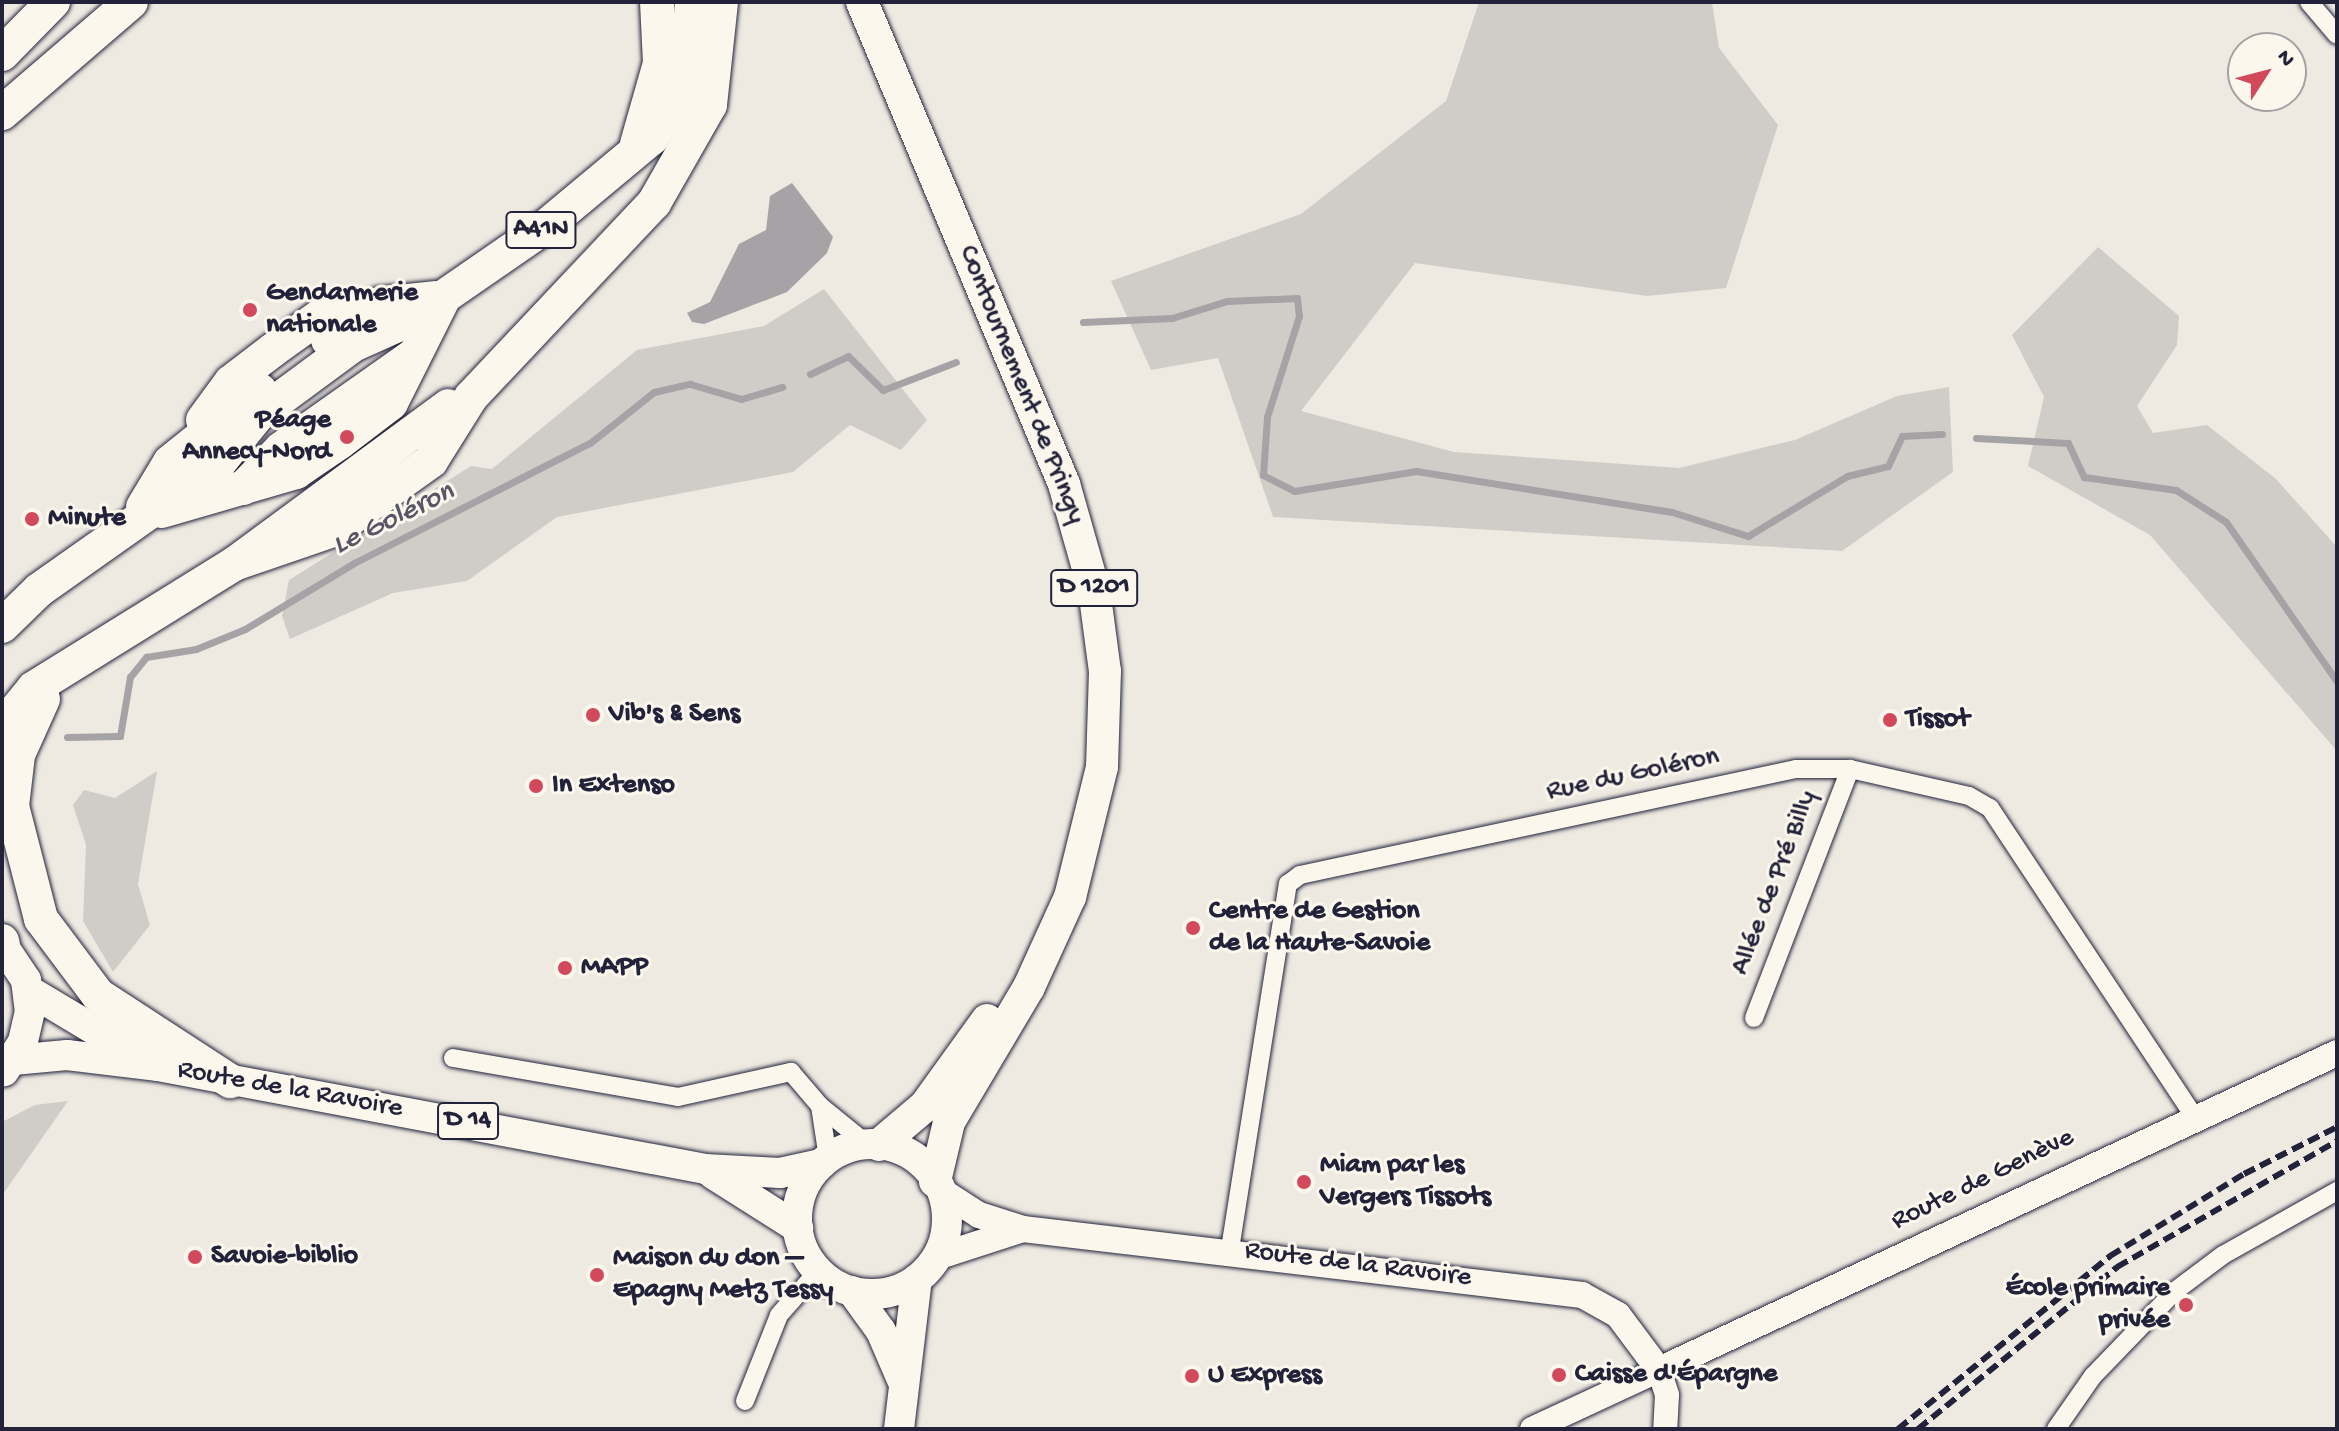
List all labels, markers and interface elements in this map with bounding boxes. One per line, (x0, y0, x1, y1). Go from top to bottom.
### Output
north arrow (2227, 32, 2307, 112)
text: N (2270, 46, 2300, 73)
road number: A41N (505, 208, 577, 252)
street label: Contournement de Pringy (950, 241, 1092, 529)
place label: Gendarmerie nationale (266, 277, 418, 343)
marker: Gendarmerie nationale (241, 301, 259, 319)
place label: Péage Annecy-Nord (182, 404, 331, 470)
marker: Péage Annecy-Nord (338, 428, 356, 446)
water label: Le Goléron (327, 475, 461, 565)
place label: Minute (48, 502, 126, 536)
marker: Minute (23, 510, 41, 528)
road number: D 1201 (1050, 566, 1138, 610)
place label: Vib's & Sens (609, 698, 740, 732)
place label: Tissot (1906, 703, 1969, 737)
marker: Vib's & Sens (584, 706, 602, 724)
marker: Tissot (1881, 711, 1899, 729)
street label: Rue du Goléron (1544, 740, 1722, 810)
place label: In Extenso (552, 769, 675, 803)
marker: In Extenso (527, 777, 545, 795)
street label: Allée de Pré Billy (1724, 786, 1826, 980)
place label: Centre de Gestion de la Haute-Savoie (1209, 895, 1430, 961)
marker: Centre de Gestion de la Haute-Savoie (1184, 919, 1202, 937)
place label: MAPP (581, 951, 648, 985)
marker: MAPP (556, 959, 574, 977)
street label: Route de la Ravoire (175, 1054, 405, 1126)
road number: D 14 (436, 1099, 500, 1143)
street label: Route de Genève (1886, 1121, 2080, 1239)
place label: Miam par les Vergers Tissots (1320, 1149, 1491, 1215)
marker: Miam par les Vergers Tissots (1295, 1173, 1313, 1191)
street label: Route de la Ravoire (1243, 1234, 1473, 1296)
place label: Savoie-biblio (211, 1240, 358, 1274)
place label: Maison du don – Epagny Metz Tessy (613, 1242, 833, 1308)
marker: Savoie-biblio (186, 1248, 204, 1266)
marker: Maison du don – Epagny Metz Tessy (588, 1266, 606, 1284)
place label: École primaire privée (2006, 1272, 2170, 1338)
marker: École primaire privée (2177, 1296, 2195, 1314)
place label: Caisse d'Épargne (1575, 1358, 1777, 1392)
place label: U Express (1208, 1359, 1322, 1393)
marker: Caisse d'Épargne (1550, 1366, 1568, 1384)
marker: U Express (1183, 1367, 1201, 1385)

